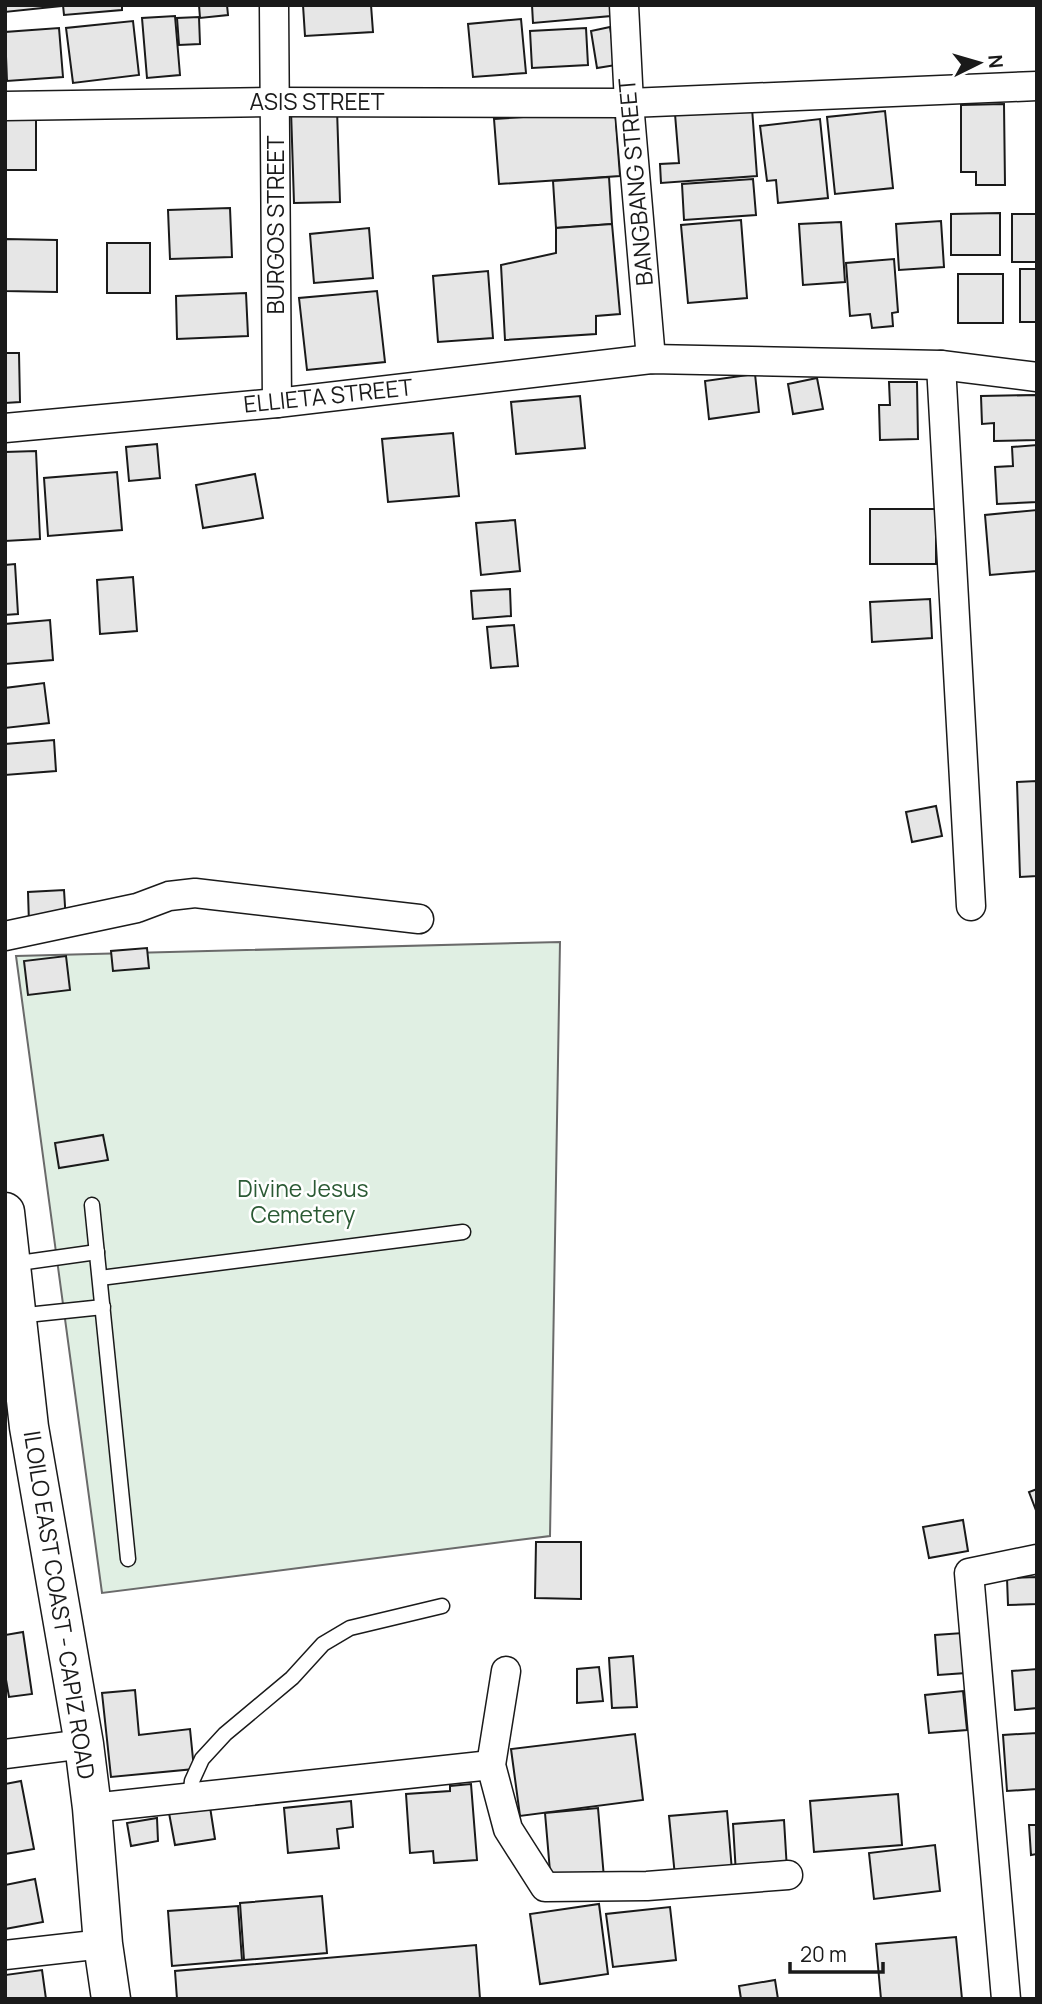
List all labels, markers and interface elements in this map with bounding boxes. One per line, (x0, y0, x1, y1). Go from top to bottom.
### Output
north arrow (944, 28, 1014, 98)
text: N (982, 54, 1009, 69)
street label: BANGBANG STREET (610, 77, 660, 287)
street label: ASIS STREET (250, 85, 385, 117)
street label: BURGOS STREET (259, 135, 291, 314)
street label: ELLIETA STREET (242, 370, 414, 420)
park label: Divine Jesus Cemetery (237, 1172, 369, 1230)
street label: ILOILO EAST COAST - CAPIZ ROAD (17, 1428, 103, 1781)
scale bar (790, 1930, 883, 1974)
text: 20 m (800, 1940, 847, 1968)

